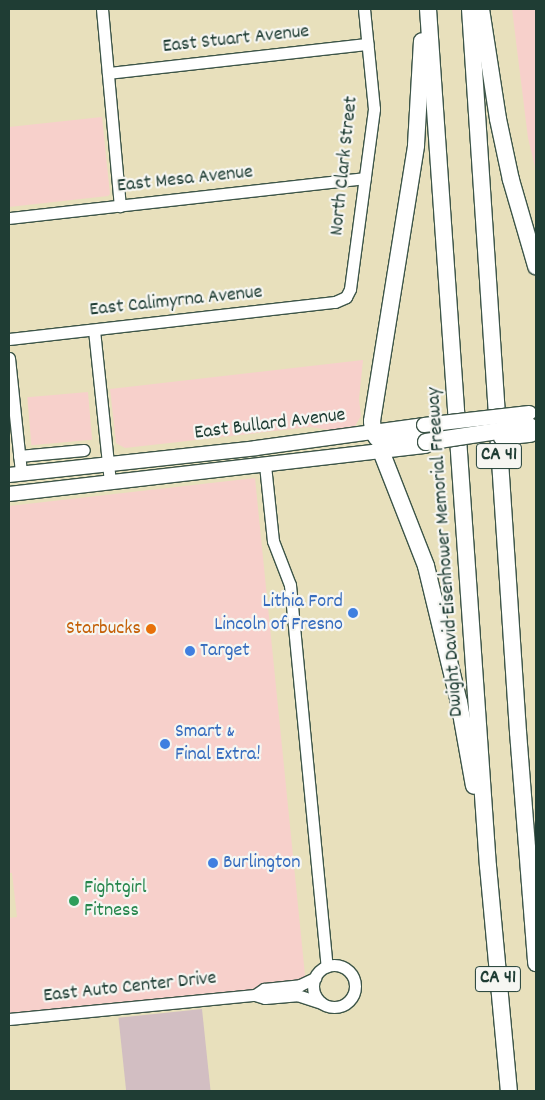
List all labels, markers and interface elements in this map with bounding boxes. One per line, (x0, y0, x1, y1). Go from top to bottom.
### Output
street label: East Stuart Avenue (162, 20, 310, 60)
street label: North Clark Street (326, 95, 364, 237)
street label: East Mesa Avenue (116, 161, 254, 199)
street label: East Calimyrna Avenue (88, 281, 264, 323)
street label: Dwight David Eisenhower Memorial Freeway (422, 386, 470, 718)
street label: East Bullard Avenue (193, 404, 347, 446)
road number: CA 41 (475, 440, 523, 472)
place label: Lithia Ford Lincoln of Fresno (214, 590, 343, 637)
marker: Lithia Ford Lincoln of Fresno (347, 607, 359, 619)
place label: Starbucks (66, 617, 141, 641)
marker: Starbucks (145, 623, 157, 635)
place label: Target (200, 639, 250, 663)
marker: Target (184, 645, 196, 657)
place label: Smart & Final Extra! (175, 720, 261, 767)
marker: Smart & Final Extra! (159, 738, 171, 750)
place label: Burlington (223, 851, 300, 875)
marker: Burlington (207, 857, 219, 869)
place label: Fightgirl Fitness (84, 877, 146, 924)
marker: Fightgirl Fitness (68, 895, 80, 907)
road number: CA 41 (474, 962, 522, 996)
street label: East Auto Center Drive (42, 967, 218, 1009)

